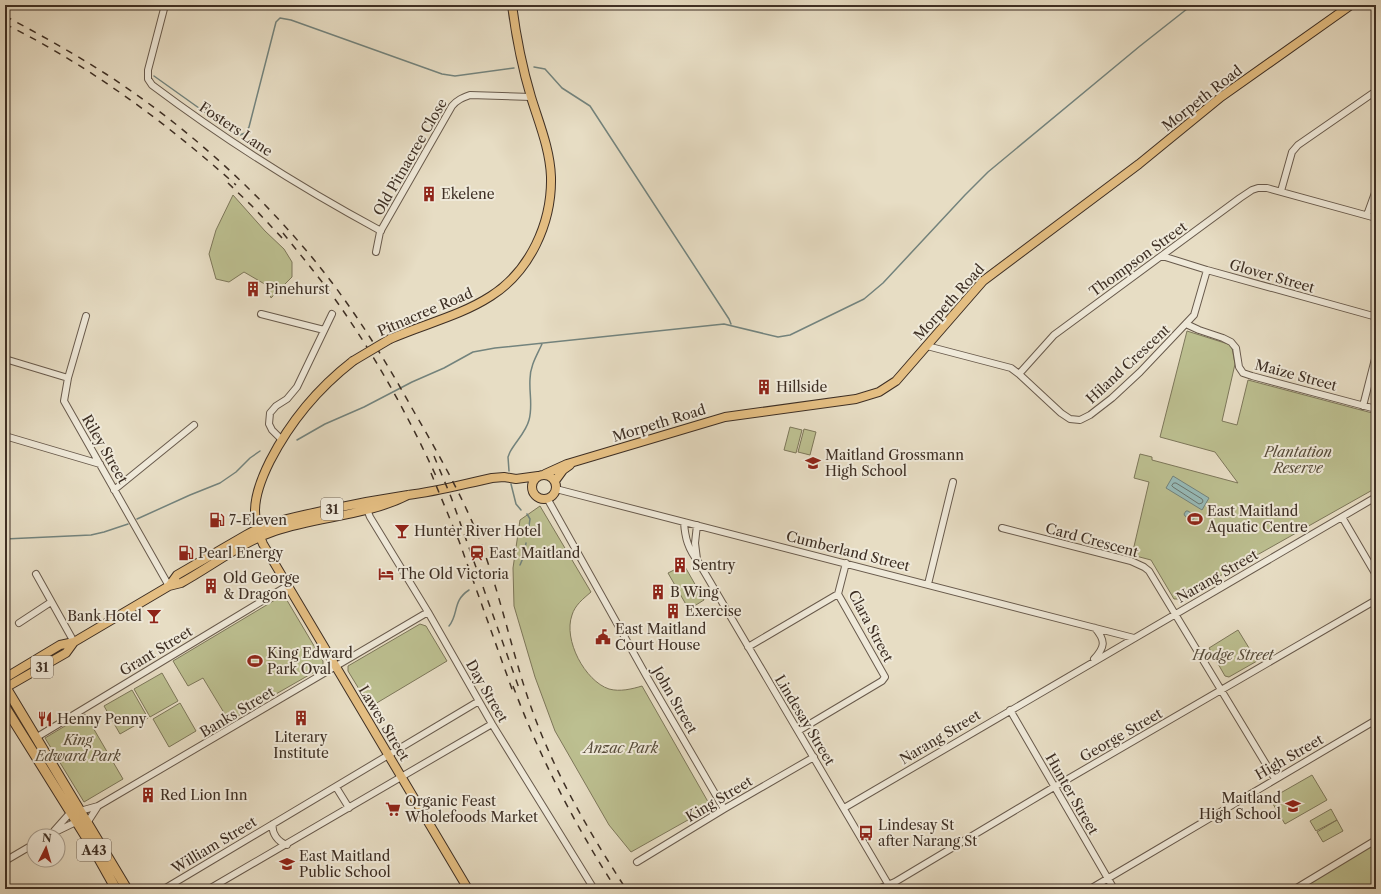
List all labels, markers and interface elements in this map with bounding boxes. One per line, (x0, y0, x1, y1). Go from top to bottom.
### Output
street label: Morpeth Road (1158, 61, 1246, 135)
street label: Old Pitnacree Close (369, 95, 451, 219)
street label: Fosters Lane (196, 98, 276, 160)
building icon: Ekelene (420, 185, 438, 203)
place label: Ekelene (441, 185, 495, 203)
street label: Thompson Street (1086, 217, 1190, 300)
street label: Glover Street (1227, 255, 1317, 297)
street label: Morpeth Road (910, 260, 988, 344)
building icon: Pinehurst (244, 280, 262, 298)
place label: Pinehurst (265, 280, 329, 298)
street label: Pitnacree Road (375, 284, 476, 340)
street label: Hiland Crescent (1082, 321, 1174, 407)
street label: Maize Street (1253, 355, 1339, 395)
building icon: Hillside (755, 378, 773, 396)
place label: Hillside (776, 378, 827, 396)
street label: Morpeth Road (610, 400, 708, 446)
street label: Riley Street (78, 411, 132, 487)
park label: Plantation Reserve (1263, 443, 1332, 477)
place label: Maitland Grossmann High School (825, 446, 964, 480)
school or university icon: Maitland Grossmann High School (804, 454, 822, 472)
road number: 31 (321, 498, 343, 520)
place label: East Maitland Aquatic Centre (1206, 502, 1308, 536)
sports icon: East Maitland Aquatic Centre (1186, 510, 1204, 528)
fuel station icon: 7-Eleven (208, 511, 226, 529)
place label: 7-Eleven (229, 511, 287, 529)
street label: Card Crescent (1044, 519, 1140, 561)
bar icon: Hunter River Hotel (393, 522, 411, 540)
place label: Hunter River Hotel (414, 522, 541, 540)
street label: Cumberland Street (784, 527, 912, 575)
fuel station icon: Pearl Energy (177, 544, 195, 562)
place label: Pearl Energy (198, 544, 283, 562)
station icon: East Maitland (468, 544, 486, 562)
place label: East Maitland (489, 544, 581, 562)
street label: Narang Street (1173, 545, 1261, 607)
building icon: Sentry (671, 556, 689, 574)
place label: Sentry (692, 556, 736, 574)
hotel icon: The Old Victoria (377, 565, 395, 583)
place label: The Old Victoria (398, 565, 510, 583)
place label: Old George & Dragon (223, 569, 300, 603)
building icon: Old George & Dragon (202, 577, 220, 595)
building icon: B Wing (649, 583, 667, 601)
place label: B Wing (670, 583, 719, 601)
street label: Clara Street (845, 587, 897, 665)
building icon: Exercise (664, 602, 682, 620)
place label: Exercise (685, 602, 742, 620)
place label: Bank Hotel (67, 607, 142, 625)
bar icon: Bank Hotel (145, 607, 163, 625)
place label: East Maitland Court House (615, 620, 707, 654)
street label: Grant Street (116, 622, 196, 680)
public building icon: East Maitland Court House (594, 628, 612, 646)
place label: King Edward Park Oval (267, 644, 353, 678)
park label: Hodge Street (1192, 646, 1274, 664)
sports icon: King Edward Park Oval (246, 652, 264, 670)
road number: 31 (31, 656, 53, 678)
street label: Day Street (462, 657, 512, 725)
street label: John Street (648, 662, 701, 737)
street label: Lindesay Street (771, 671, 839, 769)
street label: Lawes Street (354, 682, 414, 764)
street label: Banks Street (197, 683, 277, 741)
street label: George Street (1077, 704, 1165, 766)
street label: Narang Street (896, 706, 984, 768)
building icon: Literary Institute (292, 709, 310, 727)
restaurant icon: Henny Penny (36, 710, 54, 728)
place label: Henny Penny (57, 710, 147, 728)
place label: Literary Institute (273, 728, 329, 762)
street label: High Street (1252, 730, 1326, 784)
park label: King Edward Park (34, 731, 122, 765)
park label: Anzac Park (582, 739, 659, 757)
street label: Hunter Street (1041, 750, 1103, 838)
street label: King Street (682, 772, 756, 826)
building icon: Red Lion Inn (139, 786, 157, 804)
place label: Red Lion Inn (160, 786, 248, 804)
place label: Maitland High School (1199, 789, 1281, 823)
place label: Organic Feast Wholefoods Market (404, 792, 538, 826)
school or university icon: Maitland High School (1284, 797, 1302, 815)
supermarket icon: Organic Feast Wholefoods Market (384, 800, 402, 818)
street label: William Street (167, 813, 260, 878)
place label: Lindesay St after Narang St (878, 816, 977, 850)
bus stop icon: Lindesay St after Narang St (857, 824, 875, 842)
north arrow (26, 828, 66, 868)
text: N (41, 831, 53, 845)
road number: A43 (77, 839, 111, 861)
place label: East Maitland Public School (299, 847, 391, 881)
school or university icon: East Maitland Public School (278, 855, 296, 873)

